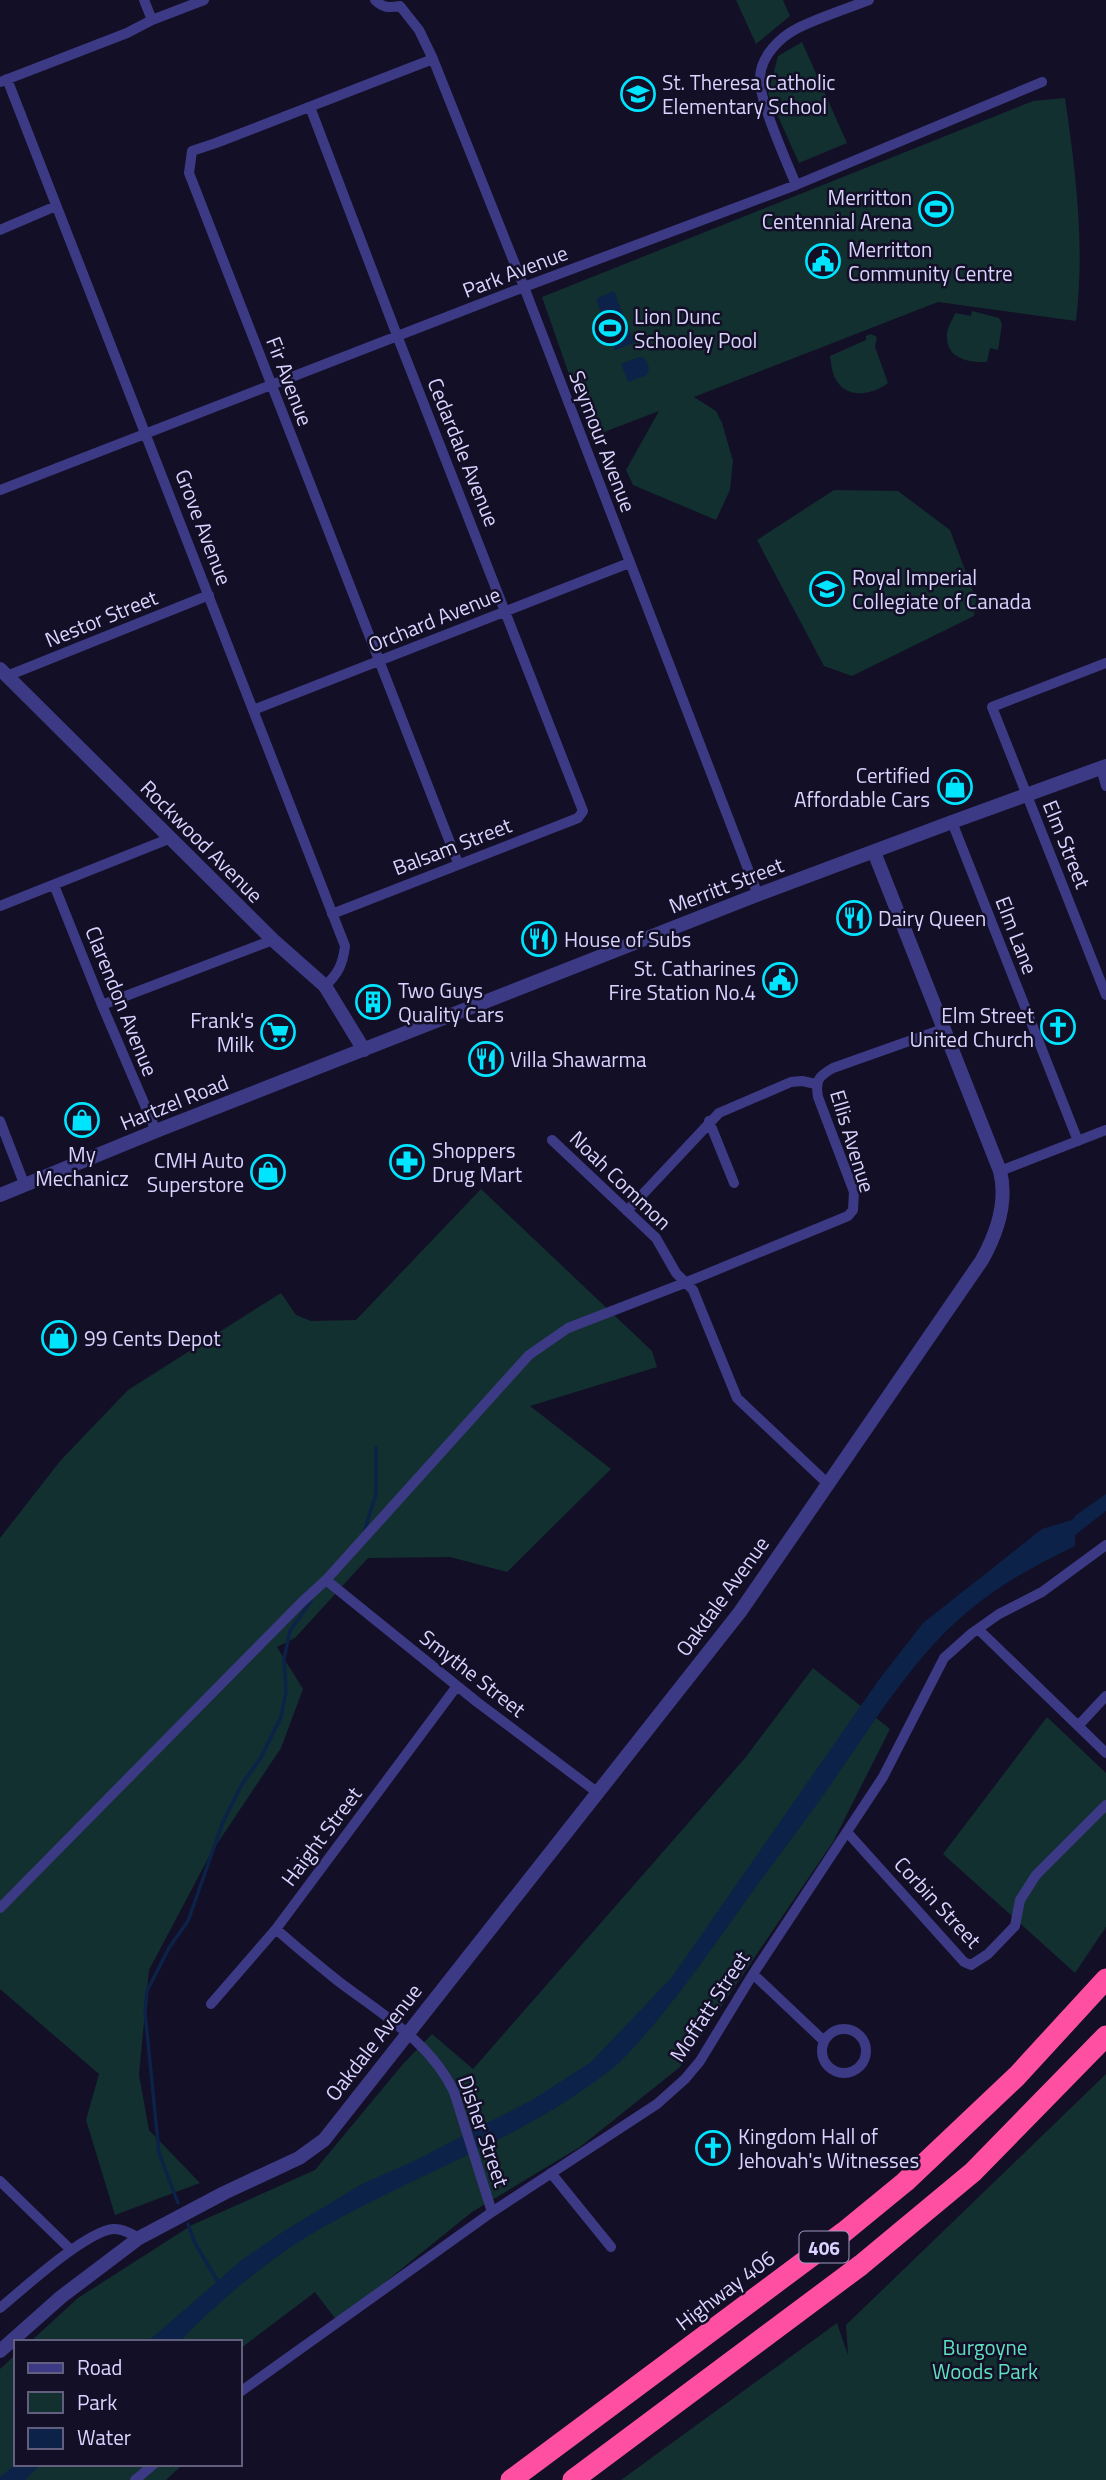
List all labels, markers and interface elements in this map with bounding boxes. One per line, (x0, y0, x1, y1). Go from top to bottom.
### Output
place label: St. Theresa Catholic Elementary School (662, 66, 836, 122)
school or university icon: St. Theresa Catholic Elementary School (619, 75, 657, 113)
place label: Merritton Centennial Arena (762, 181, 912, 237)
sports icon: Merritton Centennial Arena (917, 190, 955, 228)
place label: Merritton Community Centre (848, 233, 1013, 289)
street label: Park Avenue (458, 236, 572, 306)
public building icon: Merritton Community Centre (804, 242, 842, 280)
place label: Lion Dunc Schooley Pool (634, 300, 757, 356)
sports icon: Lion Dunc Schooley Pool (591, 309, 629, 347)
street label: Fir Avenue (258, 332, 322, 430)
street label: Seymour Avenue (561, 366, 645, 516)
street label: Cedardale Avenue (420, 373, 508, 531)
street label: Grove Avenue (167, 464, 241, 590)
place label: Royal Imperial Collegiate of Canada (852, 561, 1032, 617)
school or university icon: Royal Imperial Collegiate of Canada (808, 570, 846, 608)
street label: Orchard Avenue (363, 578, 505, 660)
street label: Nestor Street (40, 581, 163, 655)
place label: Certified Affordable Cars (794, 759, 930, 815)
shop icon: Certified Affordable Cars (936, 768, 974, 806)
street label: Rockwood Avenue (133, 772, 271, 910)
street label: Elm Street (1035, 795, 1099, 894)
street label: Balsam Street (388, 808, 517, 883)
street label: Merritt Street (664, 848, 789, 922)
street label: Elm Lane (988, 891, 1046, 979)
restaurant icon: Dairy Queen (835, 899, 873, 937)
place label: Dairy Queen (878, 902, 986, 934)
restaurant icon: House of Subs (520, 920, 558, 958)
street label: Clarendon Avenue (77, 921, 167, 1081)
place label: House of Subs (564, 923, 691, 955)
place label: St. Catharines Fire Station No.4 (609, 952, 756, 1008)
public building icon: St. Catharines Fire Station No.4 (761, 961, 799, 999)
place label: Two Guys Quality Cars (398, 974, 504, 1030)
building icon: Two Guys Quality Cars (354, 983, 392, 1021)
place label: Elm Street United Church (910, 999, 1035, 1055)
place label: Frank's Milk (190, 1004, 254, 1060)
church icon: Elm Street United Church (1039, 1008, 1077, 1046)
supermarket icon: Frank's Milk (259, 1013, 297, 1051)
restaurant icon: Villa Shawarma (467, 1040, 505, 1078)
place label: Villa Shawarma (510, 1043, 647, 1075)
street label: Hartzel Road (115, 1066, 233, 1138)
street label: Ellis Avenue (822, 1086, 884, 1196)
shop icon: My Mechanicz (63, 1101, 101, 1139)
street label: Noah Common (563, 1123, 679, 1237)
place label: Shoppers Drug Mart (432, 1134, 523, 1190)
place label: My Mechanicz (35, 1138, 129, 1194)
pharmacy icon: Shoppers Drug Mart (388, 1143, 426, 1181)
place label: CMH Auto Superstore (147, 1144, 244, 1200)
shop icon: CMH Auto Superstore (249, 1153, 287, 1191)
shop icon: 99 Cents Depot (40, 1319, 78, 1357)
place label: 99 Cents Depot (84, 1322, 221, 1354)
street label: Oakdale Avenue (667, 1529, 777, 1663)
street label: Smythe Street (413, 1621, 533, 1725)
street label: Haight Street (273, 1779, 369, 1893)
street label: Corbin Street (887, 1849, 989, 1956)
street label: Moffatt Street (661, 1944, 757, 2068)
street label: Oakdale Avenue (317, 1976, 429, 2108)
street label: Disher Street (450, 2071, 518, 2192)
place label: Kingdom Hall of Jehovah's Witnesses (738, 2120, 919, 2176)
church icon: Kingdom Hall of Jehovah's Witnesses (694, 2129, 732, 2167)
road number: 406 (800, 2232, 848, 2262)
street label: Highway 406 (669, 2242, 781, 2338)
park label: Burgoyne Woods Park (932, 2331, 1038, 2387)
legend (14, 2340, 242, 2466)
text: Road (77, 2351, 122, 2383)
text: Park (77, 2386, 117, 2418)
text: Water (77, 2421, 131, 2453)

